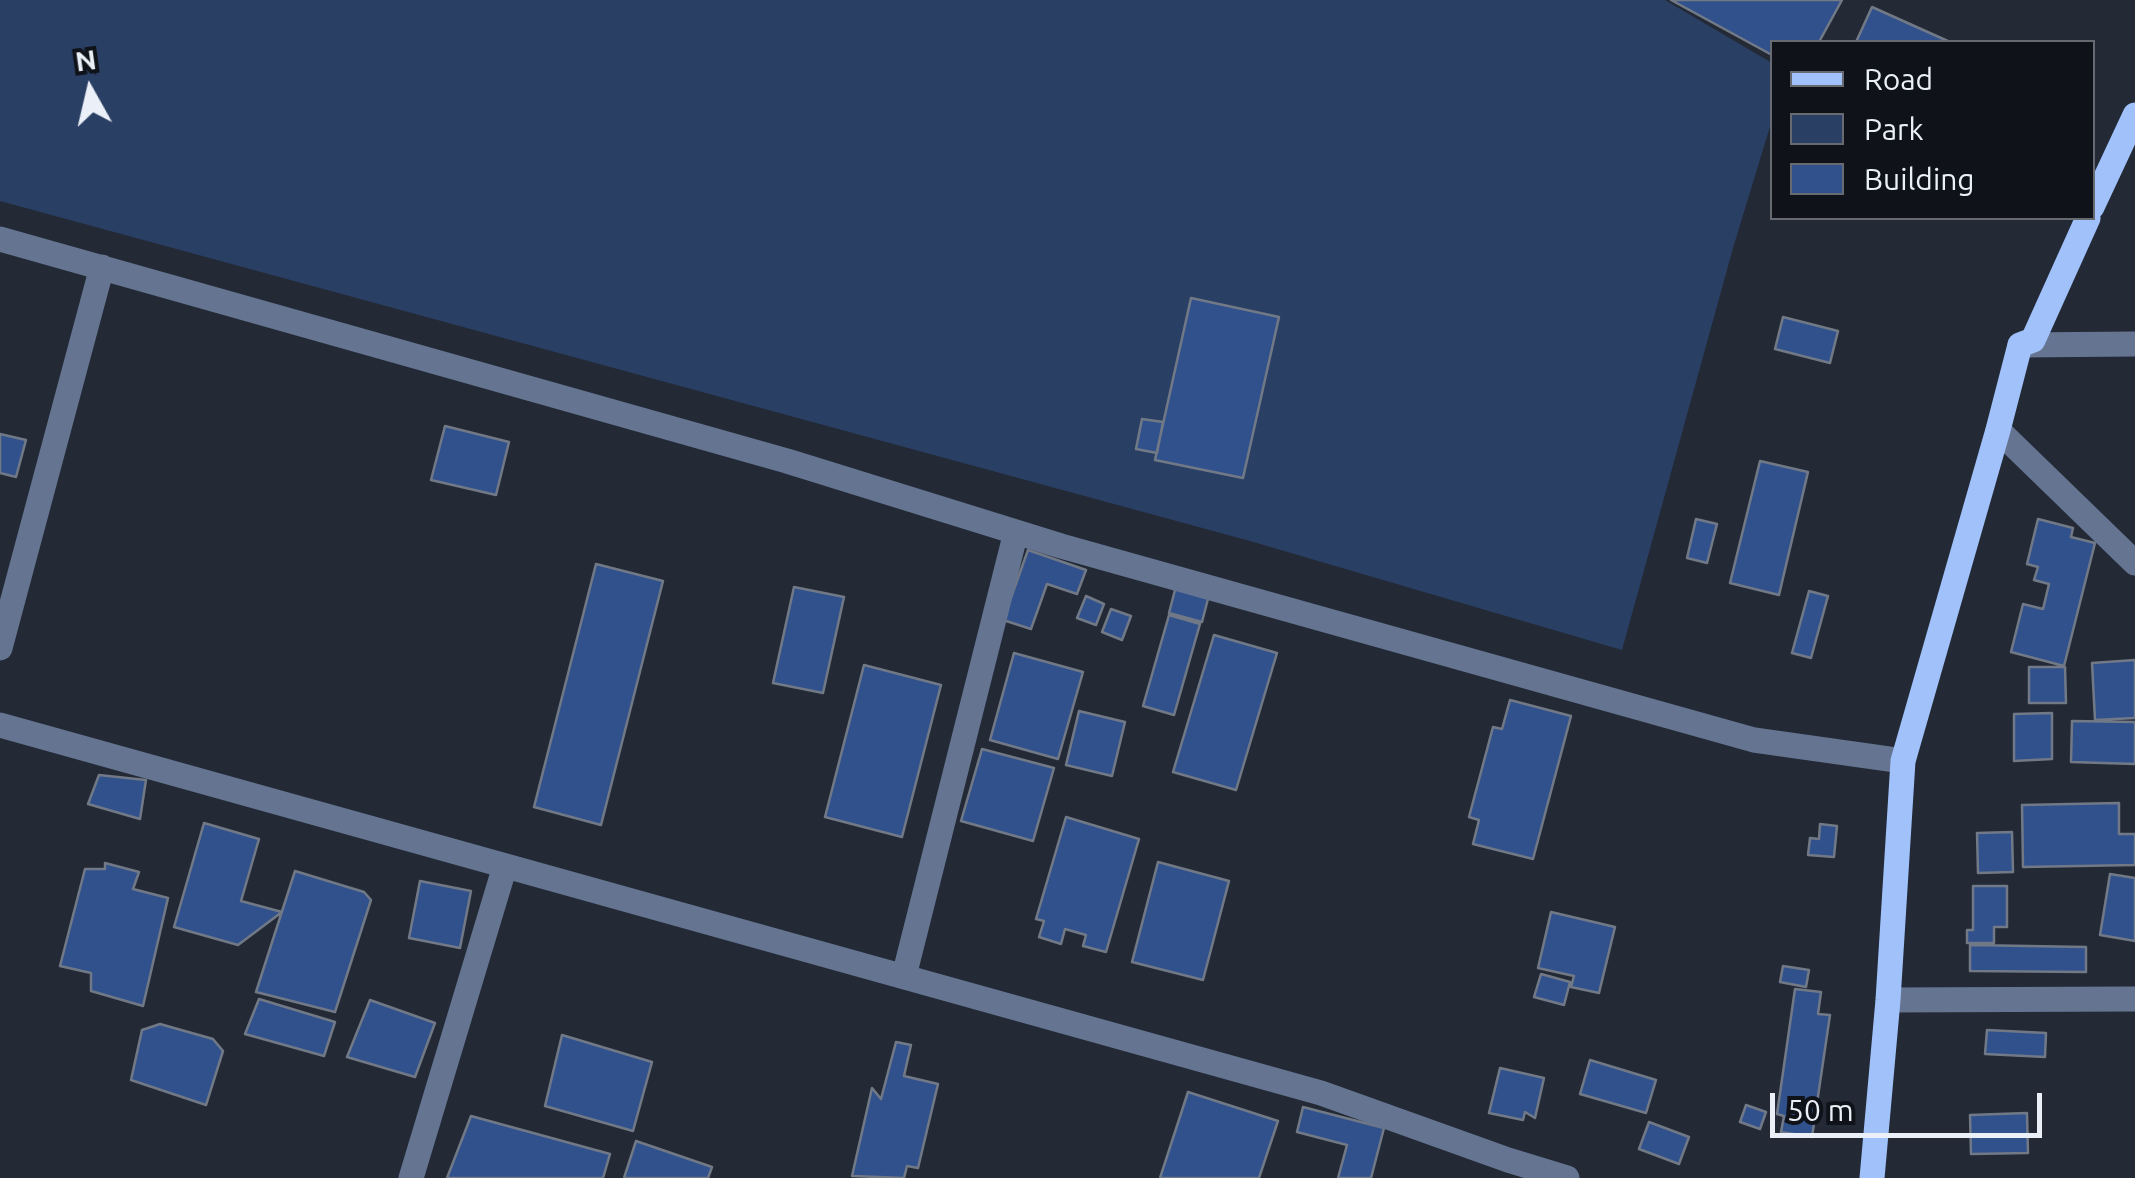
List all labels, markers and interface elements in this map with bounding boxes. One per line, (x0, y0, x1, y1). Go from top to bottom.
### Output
north arrow (40, 40, 140, 140)
legend (1770, 40, 2095, 220)
text: N (73, 43, 98, 77)
text: Road (1864, 62, 1933, 96)
text: Park (1864, 112, 1924, 146)
text: Building (1864, 162, 1975, 196)
scale bar (1775, 1073, 2048, 1135)
text: 50 m (1787, 1093, 1854, 1127)

